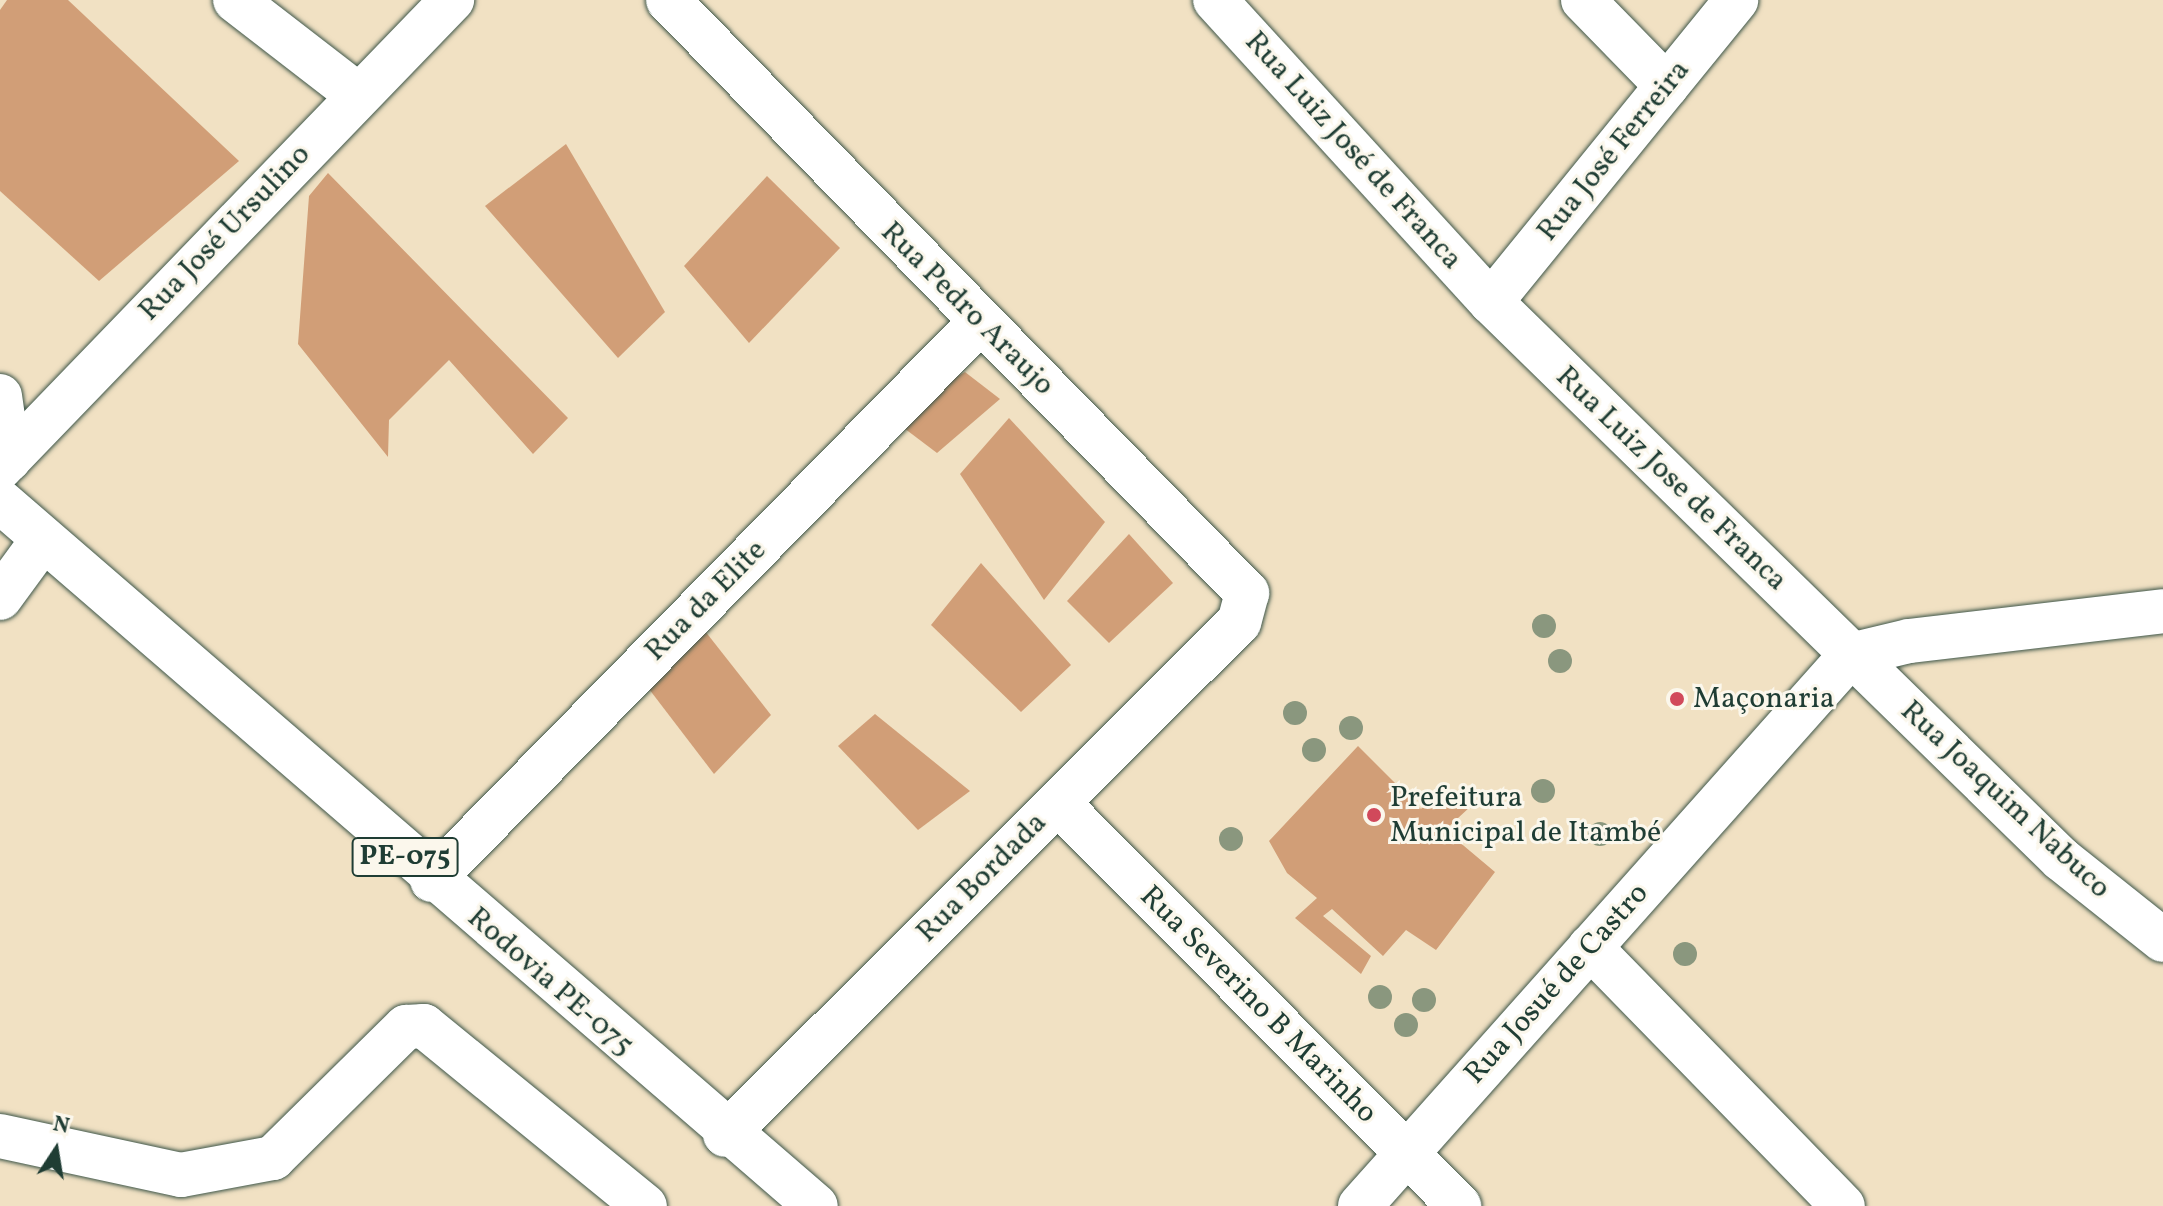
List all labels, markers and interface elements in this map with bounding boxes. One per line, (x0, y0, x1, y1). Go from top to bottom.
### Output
street label: Rua Luiz José de Franca (1237, 25, 1469, 277)
street label: Rua José Ferreira (1530, 53, 1698, 249)
street label: Rua José Ursulino (132, 137, 318, 329)
street label: Rua Pedro Araujo (873, 215, 1061, 403)
street label: Rua Luiz Jose de Franca (1548, 359, 1794, 599)
street label: Rua da Elite (638, 533, 774, 669)
place label: Maçonaria (1693, 681, 1835, 717)
marker: Maçonaria (1668, 690, 1686, 708)
street label: Rua Joaquim Nabuco (1893, 693, 2117, 907)
place label: Prefeitura Municipal de Itambé (1390, 780, 1661, 850)
street label: Rua Bordada (909, 805, 1055, 951)
marker: Prefeitura Municipal de Itambé (1365, 806, 1383, 824)
road number: PE-075 (351, 833, 459, 881)
street label: Rua Josué de Castro (1457, 876, 1657, 1092)
street label: Rua Severino B Marinho (1132, 879, 1384, 1131)
street label: Rodovia PE-075 (460, 900, 640, 1064)
text: N (50, 1109, 72, 1143)
north arrow (16, 1110, 96, 1190)

